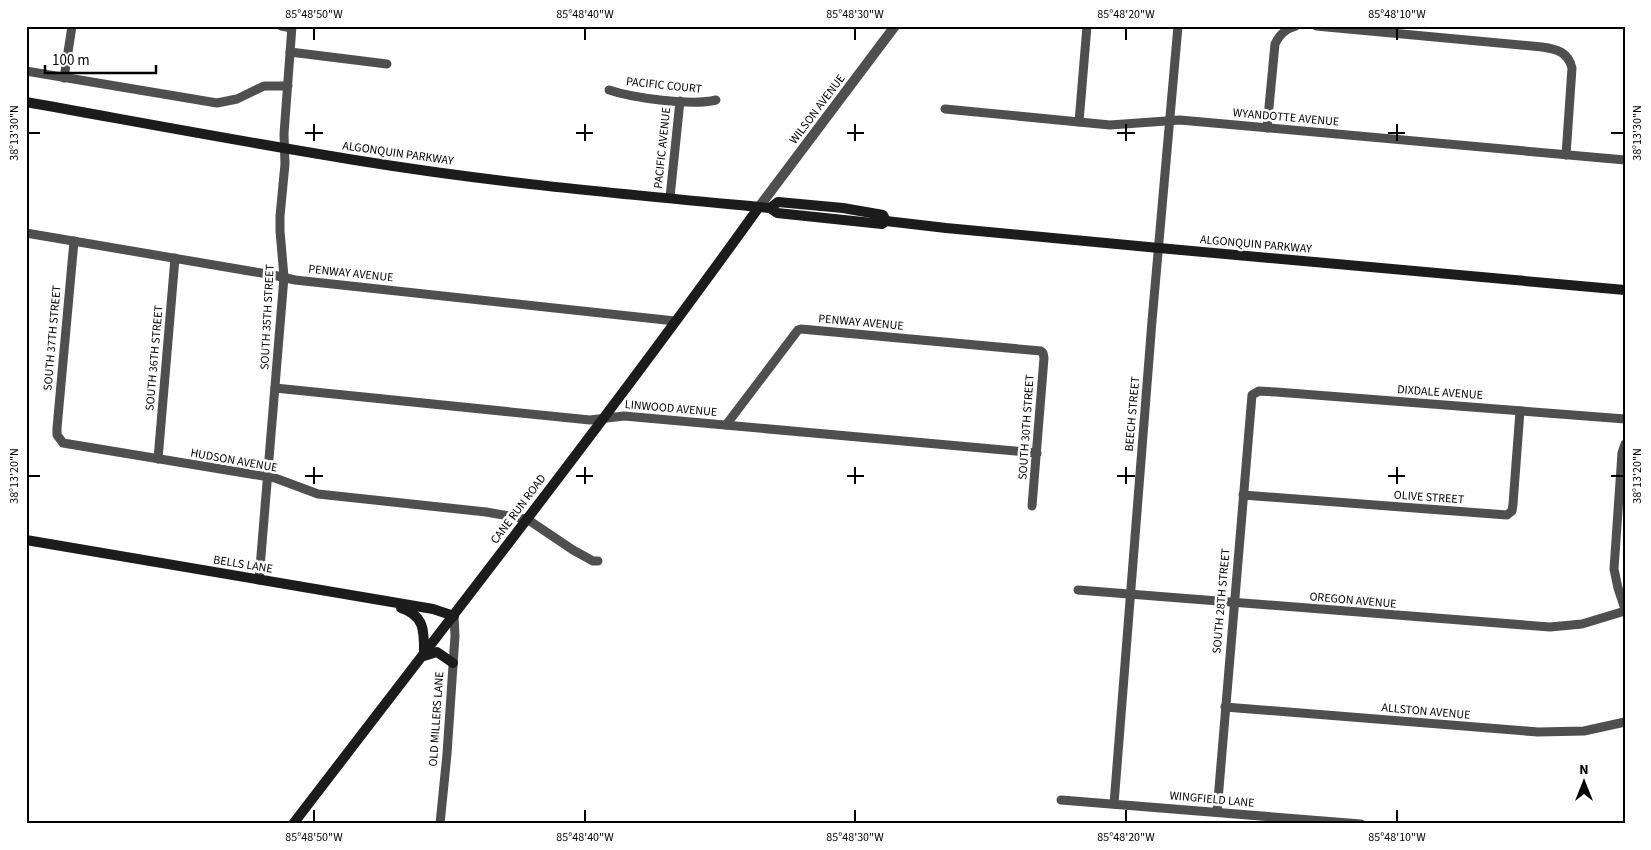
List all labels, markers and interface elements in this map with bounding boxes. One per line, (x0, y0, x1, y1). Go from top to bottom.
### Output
text: 85°48'50"W (285, 6, 343, 23)
text: 85°48'40"W (556, 6, 614, 23)
text: 85°48'30"W (826, 6, 884, 23)
text: 85°48'20"W (1097, 6, 1155, 23)
text: 85°48'10"W (1368, 6, 1426, 23)
scale bar (45, 42, 156, 74)
text: 100 m (52, 50, 90, 71)
street label: WILSON AVENUE (786, 71, 849, 148)
street label: PACIFIC COURT (625, 73, 703, 98)
street label: WYANDOTTE AVENUE (1232, 104, 1340, 131)
text: 38°13'30"N (6, 105, 23, 161)
text: 38°13'30"N (1629, 105, 1646, 161)
street label: PACIFIC AVENUE (650, 107, 675, 190)
street label: ALGONQUIN PARKWAY (341, 137, 455, 170)
street label: ALGONQUIN PARKWAY (1199, 231, 1313, 258)
street label: PENWAY AVENUE (308, 261, 394, 286)
street label: SOUTH 35TH STREET (256, 263, 279, 370)
street label: SOUTH 37TH STREET (39, 284, 66, 392)
street label: SOUTH 36TH STREET (141, 304, 168, 412)
street label: PENWAY AVENUE (818, 310, 904, 335)
street label: SOUTH 30TH STREET (1014, 373, 1039, 480)
street label: BEECH STREET (1121, 375, 1144, 452)
street label: DIXDALE AVENUE (1397, 381, 1483, 404)
street label: LINWOOD AVENUE (624, 396, 718, 421)
street label: HUDSON AVENUE (189, 444, 279, 477)
text: 38°13'20"N (6, 448, 23, 504)
text: 38°13'20"N (1629, 448, 1646, 504)
street label: CANE RUN ROAD (487, 471, 550, 548)
street label: OLIVE STREET (1393, 487, 1465, 508)
street label: SOUTH 28TH STREET (1208, 547, 1235, 655)
street label: BELLS LANE (212, 551, 274, 578)
street label: OREGON AVENUE (1309, 588, 1397, 613)
street label: OLD MILLERS LANE (425, 671, 448, 767)
street label: ALLSTON AVENUE (1381, 699, 1471, 724)
north arrow (1558, 758, 1608, 808)
text: N (1579, 760, 1589, 780)
street label: WINGFIELD LANE (1169, 787, 1255, 812)
text: 85°48'50"W (285, 829, 343, 846)
text: 85°48'40"W (556, 829, 614, 846)
text: 85°48'30"W (826, 829, 884, 846)
text: 85°48'20"W (1097, 829, 1155, 846)
text: 85°48'10"W (1368, 829, 1426, 846)

